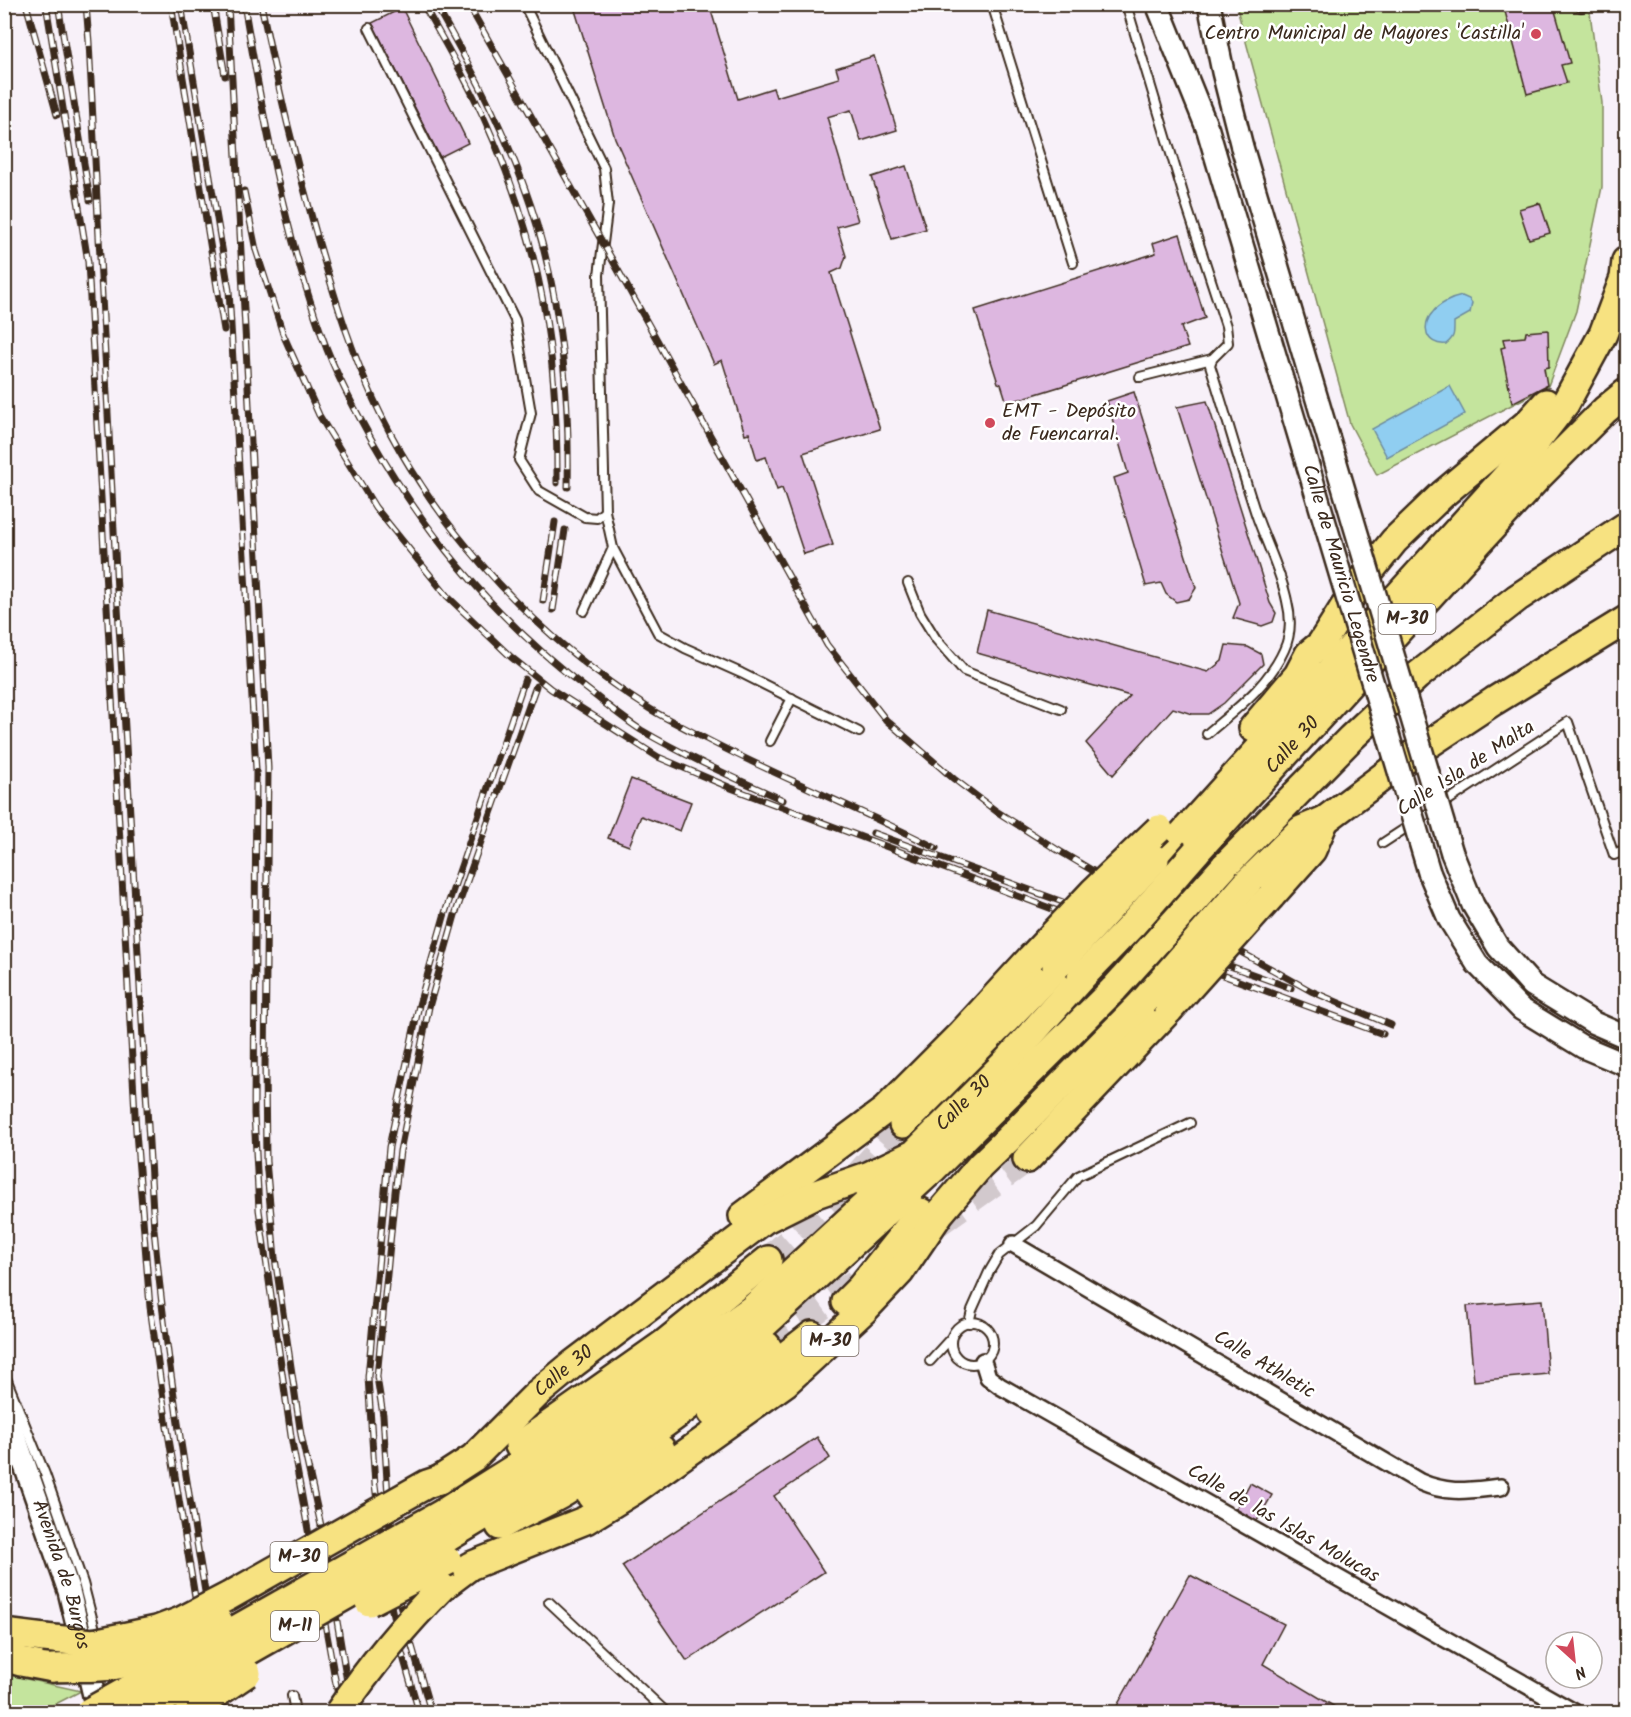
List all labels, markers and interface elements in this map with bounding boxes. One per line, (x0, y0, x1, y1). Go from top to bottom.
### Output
place label: Centro Municipal de Mayores 'Castilla' (1204, 18, 1525, 50)
marker: Centro Municipal de Mayores 'Castilla' (1529, 27, 1543, 41)
place label: EMT - Depósito de Fuencarral. (1002, 396, 1136, 451)
marker: EMT - Depósito de Fuencarral. (983, 416, 997, 430)
street label: Calle de Mauricio Legendre (1292, 460, 1388, 687)
road number: M-30 (1378, 604, 1436, 634)
street label: Calle 30 (1258, 709, 1328, 782)
street label: Calle Isla de Malta (1390, 712, 1542, 826)
street label: Calle 30 (928, 1068, 1000, 1140)
street label: Calle Athletic (1207, 1322, 1321, 1408)
road number: M-30 (802, 1326, 858, 1356)
street label: Calle 30 (527, 1337, 601, 1406)
street label: Calle de las Islas Molucas (1181, 1456, 1386, 1593)
street label: Avenida de Burgos (22, 1495, 99, 1653)
road number: M-30 (270, 1542, 328, 1572)
road number: M-11 (271, 1611, 319, 1641)
north arrow (1544, 1630, 1604, 1690)
text: N (1570, 1659, 1590, 1685)

